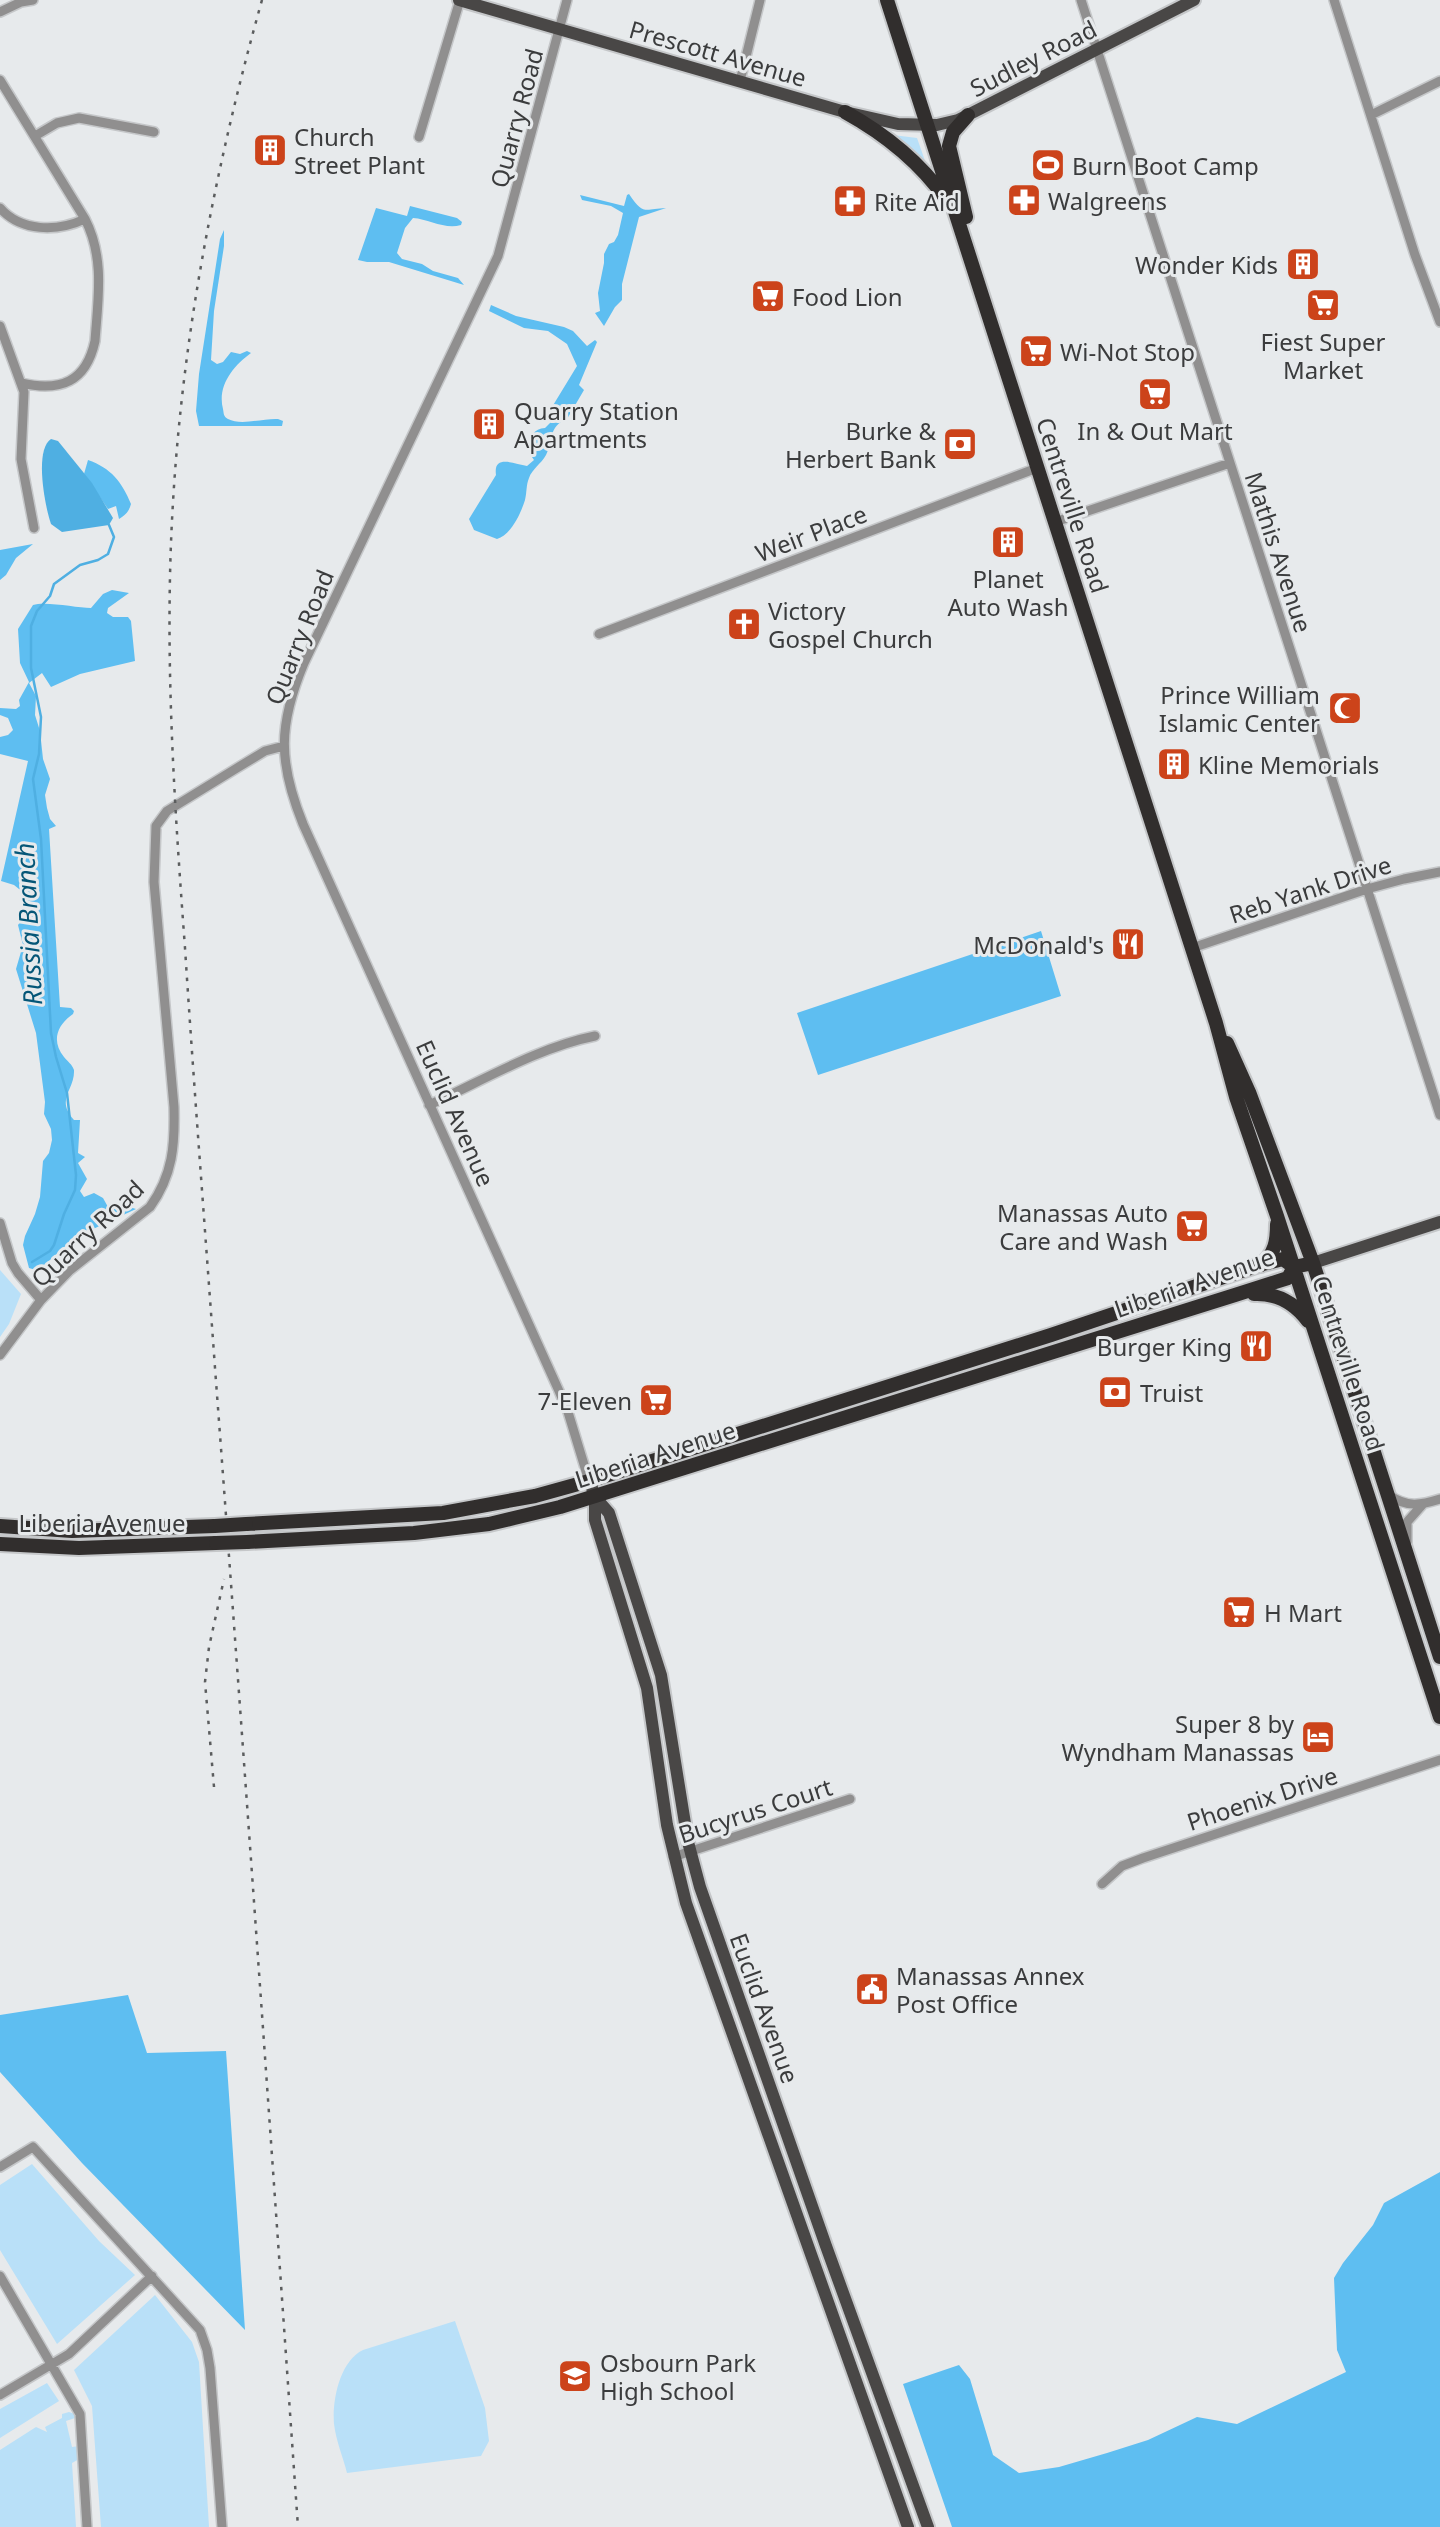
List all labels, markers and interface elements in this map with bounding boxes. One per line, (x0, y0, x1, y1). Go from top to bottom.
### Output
street label: Prescott Avenue (626, 12, 810, 94)
street label: Sudley Road (964, 12, 1102, 104)
street label: Quarry Road (482, 45, 550, 191)
place label: Church Street Plant (294, 120, 425, 181)
building icon: Church Street Plant (251, 131, 289, 169)
sports icon: Burn Boot Camp (1029, 146, 1067, 184)
place label: Burn Boot Camp (1072, 149, 1259, 182)
pharmacy icon: Walgreens (1005, 181, 1043, 219)
pharmacy icon: Rite Aid (831, 182, 869, 220)
place label: Walgreens (1048, 184, 1167, 217)
place label: Rite Aid (874, 185, 960, 218)
building icon: Wonder Kids (1284, 245, 1322, 283)
place label: Wonder Kids (1135, 248, 1278, 281)
supermarket icon: Food Lion (749, 277, 787, 315)
place label: Food Lion (792, 280, 903, 313)
supermarket icon: Fiest Super Market (1304, 286, 1342, 324)
place label: Fiest Super Market (1261, 325, 1385, 386)
supermarket icon: Wi-Not Stop (1017, 332, 1055, 370)
place label: Wi-Not Stop (1060, 335, 1195, 368)
supermarket icon: In & Out Mart (1136, 375, 1174, 413)
place label: Quarry Station Apartments (514, 394, 679, 455)
building icon: Quarry Station Apartments (470, 405, 508, 443)
street label: Centreville Road (1029, 413, 1117, 597)
place label: Burke & Herbert Bank (785, 414, 936, 475)
place label: In & Out Mart (1077, 414, 1233, 447)
bank icon: Burke & Herbert Bank (941, 425, 979, 463)
street label: Mathis Avenue (1238, 468, 1320, 636)
street label: Weir Place (750, 497, 872, 569)
building icon: Planet Auto Wash (989, 523, 1027, 561)
place label: Planet Auto Wash (947, 562, 1069, 623)
street label: Quarry Road (257, 565, 341, 709)
place label: Victory Gospel Church (768, 594, 933, 655)
church icon: Victory Gospel Church (725, 605, 763, 643)
place label: Prince William Islamic Center (1159, 678, 1320, 739)
mosque icon: Prince William Islamic Center (1326, 689, 1364, 727)
building icon: Kline Memorials (1155, 745, 1193, 783)
place label: Kline Memorials (1198, 748, 1379, 781)
water label: Russia Branch (6, 842, 50, 1006)
street label: Reb Yank Drive (1225, 847, 1395, 931)
restaurant icon: McDonald's (1109, 925, 1147, 963)
place label: McDonald's (973, 928, 1104, 961)
street label: Euclid Avenue (409, 1034, 503, 1192)
street label: Quarry Road (23, 1172, 151, 1294)
place label: Manassas Auto Care and Wash (997, 1196, 1168, 1257)
supermarket icon: Manassas Auto Care and Wash (1173, 1207, 1211, 1245)
street label: Liberia Avenue (1110, 1239, 1278, 1325)
street label: Centreville Road (1305, 1271, 1393, 1455)
restaurant icon: Burger King (1237, 1327, 1275, 1365)
place label: Burger King (1097, 1330, 1232, 1363)
bank icon: Truist (1096, 1373, 1134, 1411)
place label: Truist (1140, 1376, 1204, 1409)
supermarket icon: 7-Eleven (637, 1381, 675, 1419)
place label: 7-Eleven (537, 1384, 632, 1417)
street label: Liberia Avenue (570, 1412, 740, 1496)
street label: Liberia Avenue (18, 1506, 186, 1539)
supermarket icon: H Mart (1220, 1593, 1258, 1631)
place label: H Mart (1264, 1596, 1342, 1629)
place label: Super 8 by Wyndham Manassas (1061, 1707, 1295, 1768)
hotel icon: Super 8 by Wyndham Manassas (1299, 1718, 1337, 1756)
street label: Phoenix Drive (1182, 1758, 1342, 1838)
street label: Bucyrus Court (674, 1770, 836, 1850)
street label: Euclid Avenue (723, 1928, 807, 2088)
place label: Manassas Annex Post Office (896, 1959, 1085, 2020)
public building icon: Manassas Annex Post Office (853, 1970, 891, 2008)
place label: Osbourn Park High School (600, 2346, 756, 2407)
school or university icon: Osbourn Park High School (556, 2357, 594, 2395)

